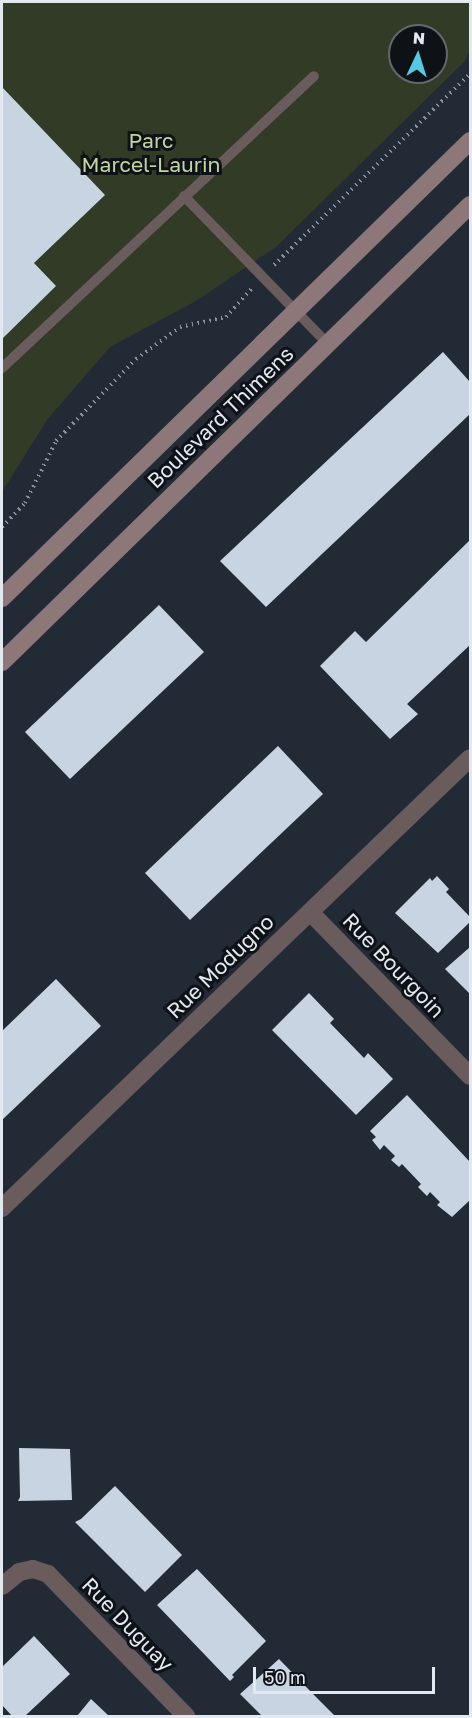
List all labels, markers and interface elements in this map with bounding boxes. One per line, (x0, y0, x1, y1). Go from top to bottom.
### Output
north arrow (388, 24, 448, 84)
text: N (412, 28, 426, 48)
park label: Parc Marcel-Laurin (82, 127, 220, 177)
street label: Boulevard Thimens (142, 341, 298, 493)
street label: Rue Bourgoin (338, 908, 450, 1022)
street label: Rue Modugno (161, 909, 279, 1023)
street label: Rue Duguay (77, 1572, 179, 1676)
scale bar (256, 1655, 438, 1693)
text: 50 m (264, 1666, 306, 1688)

